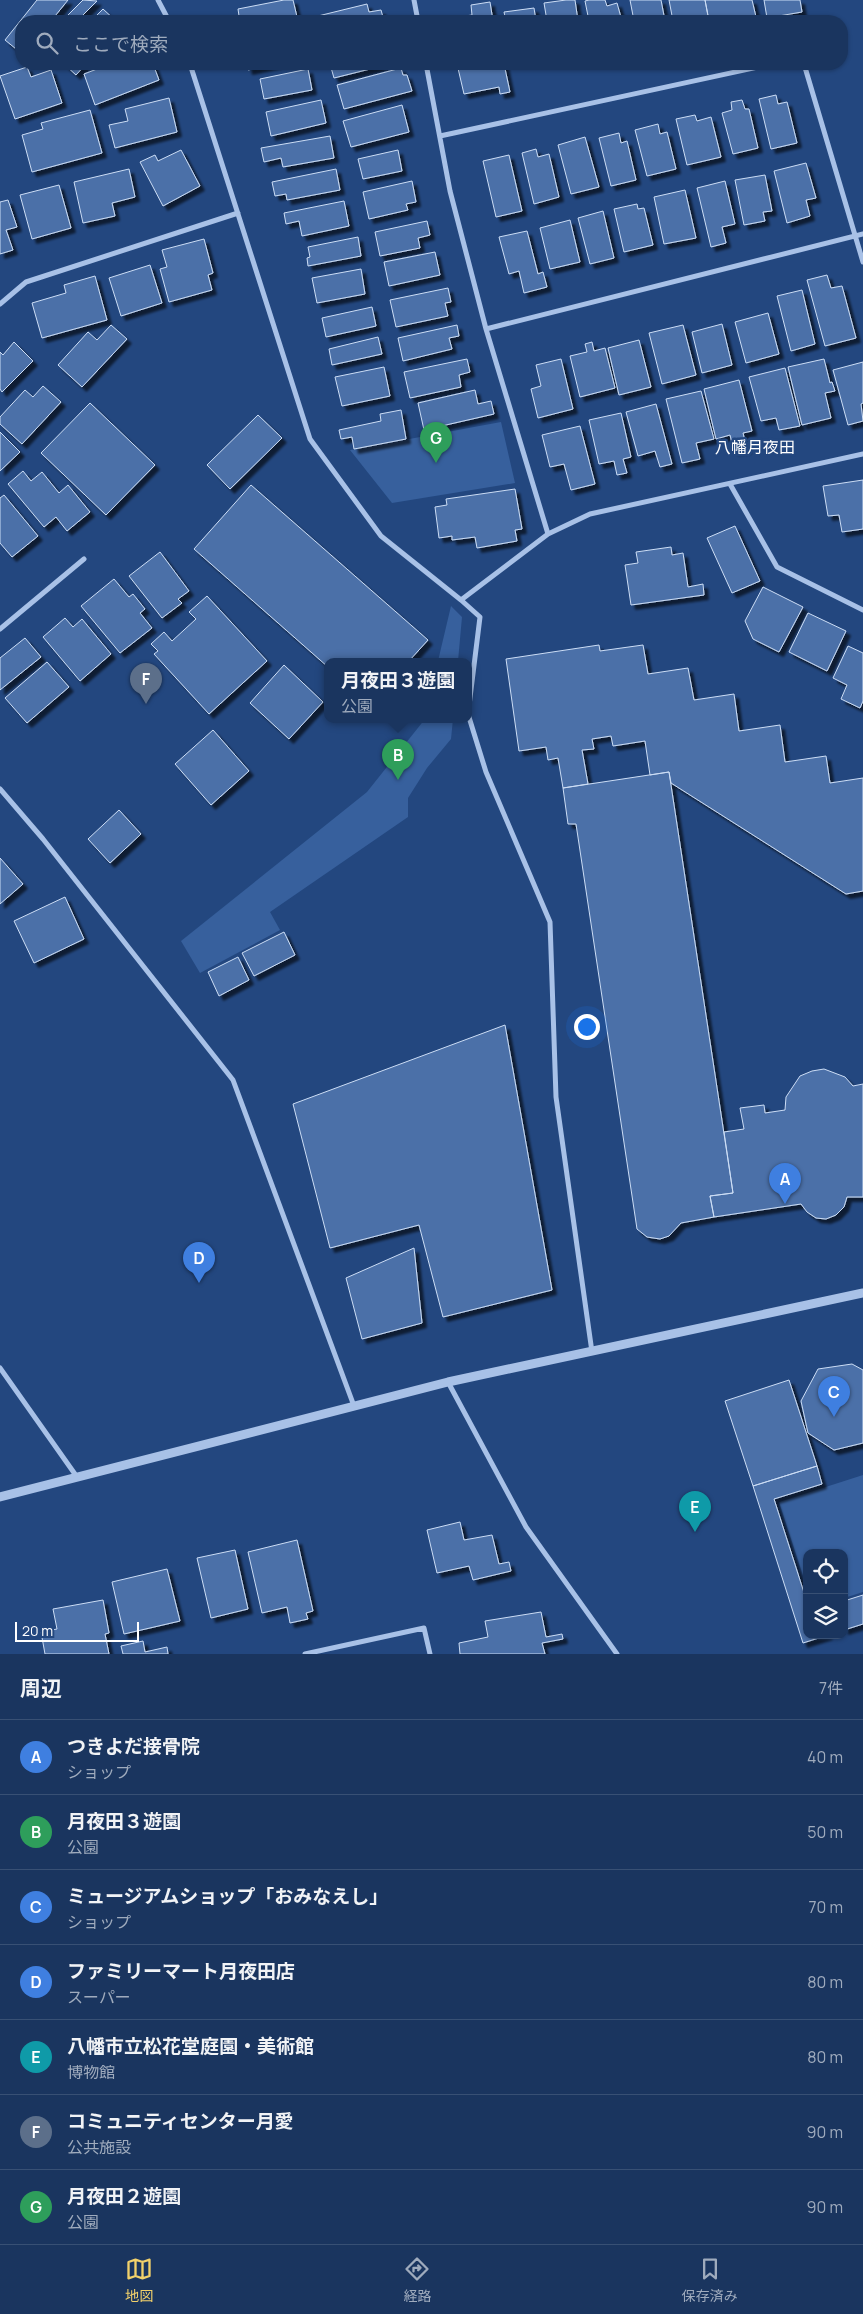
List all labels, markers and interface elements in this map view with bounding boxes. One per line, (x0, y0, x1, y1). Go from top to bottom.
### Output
search box (15, 15, 848, 70)
icon: search (33, 29, 61, 57)
text: ここで検索 (73, 31, 168, 57)
pin: G (420, 422, 452, 463)
district label: 八幡月夜田 (715, 436, 795, 458)
popup (324, 658, 472, 723)
pin: F (130, 663, 162, 704)
text: 月夜田３遊園 (341, 667, 455, 693)
text: 公園 (341, 695, 373, 717)
pin: B (382, 739, 414, 780)
your location (574, 1014, 600, 1040)
pin: A (769, 1163, 801, 1204)
pin: D (183, 1242, 215, 1283)
pin: C (818, 1376, 850, 1417)
pin: E (679, 1491, 711, 1532)
map controls (803, 1549, 848, 1639)
button: locate (803, 1549, 848, 1594)
button: layers (803, 1594, 848, 1639)
scale bar (15, 1619, 139, 1642)
text: 20 m (22, 1621, 53, 1640)
text: 周辺 (20, 1674, 62, 1702)
text: 7件 (819, 1677, 843, 1699)
text: つきよだ接骨院 (67, 1733, 200, 1759)
text: A (31, 1746, 41, 1768)
text: 40 m (807, 1746, 843, 1768)
text: ショップ (67, 1761, 131, 1783)
text: 月夜田３遊園 (67, 1808, 181, 1834)
text: B (31, 1821, 41, 1843)
text: 50 m (807, 1821, 843, 1843)
text: 公園 (67, 1836, 99, 1858)
text: ミュージアムショップ「おみなえし」 (67, 1883, 388, 1909)
text: C (30, 1896, 42, 1918)
text: 70 m (808, 1896, 843, 1918)
text: ショップ (67, 1911, 131, 1933)
text: ファミリーマート月夜田店 (67, 1958, 295, 1984)
text: D (30, 1971, 42, 1993)
text: 80 m (807, 1971, 843, 1993)
text: スーパー (67, 1986, 131, 2008)
text: 八幡市立松花堂庭園・美術館 (67, 2033, 314, 2059)
text: E (31, 2046, 41, 2068)
text: 80 m (807, 2046, 843, 2068)
text: 博物館 (67, 2061, 115, 2083)
text: コミュニティセンター月愛 (67, 2108, 294, 2134)
text: F (32, 2121, 40, 2143)
text: 90 m (807, 2121, 843, 2143)
text: 公共施設 (67, 2136, 131, 2158)
text: 月夜田２遊園 (67, 2183, 181, 2209)
text: G (30, 2196, 42, 2218)
text: 90 m (807, 2196, 843, 2218)
text: 公園 (67, 2211, 99, 2233)
tab: 地図 (125, 2255, 153, 2305)
tab: 経路 (403, 2255, 431, 2305)
tab: 保存済み (682, 2255, 738, 2305)

